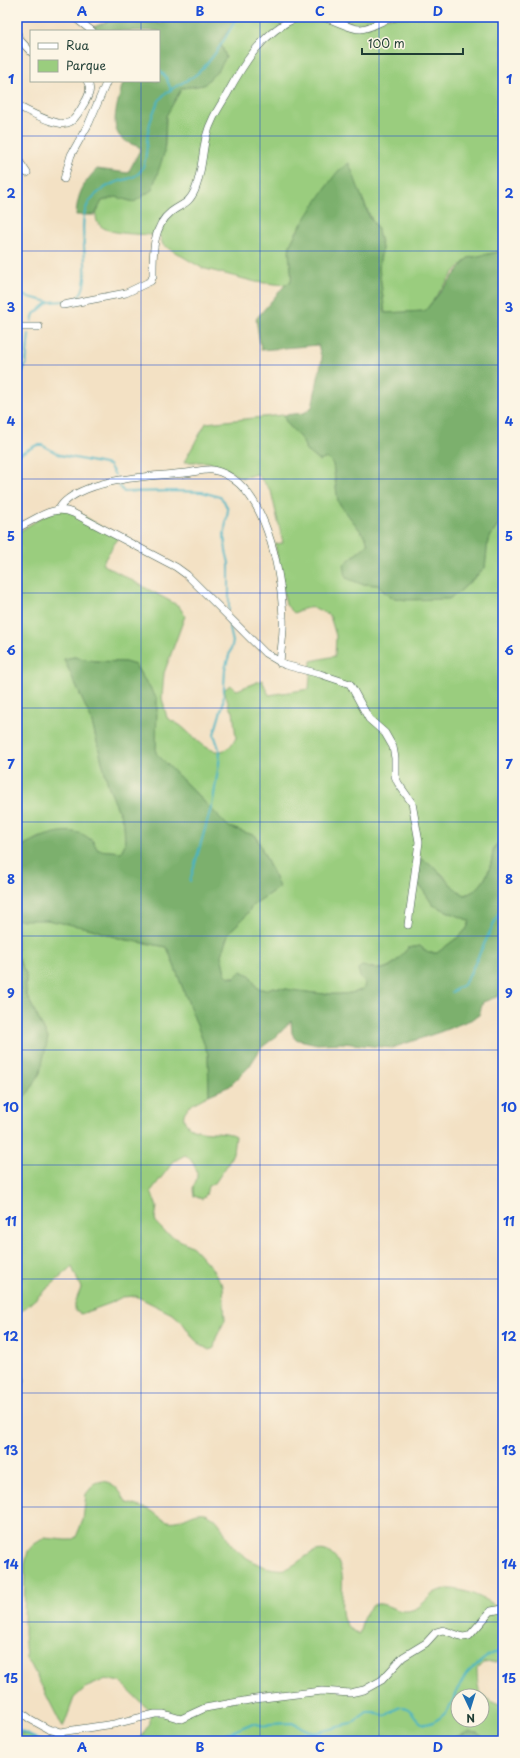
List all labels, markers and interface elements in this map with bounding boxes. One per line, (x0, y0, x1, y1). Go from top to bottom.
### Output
text: A (77, 1, 87, 20)
text: B (196, 1, 205, 20)
text: C (315, 1, 325, 20)
text: D (433, 1, 443, 20)
legend (30, 30, 160, 82)
scale bar (362, 30, 463, 56)
text: 100 m (368, 34, 405, 52)
text: Rua (66, 36, 90, 54)
text: Parque (66, 56, 106, 74)
text: 1 (8, 69, 14, 88)
text: 1 (506, 69, 512, 88)
text: 2 (6, 183, 16, 202)
text: 2 (504, 183, 514, 202)
text: 3 (7, 297, 16, 316)
text: 3 (505, 297, 514, 316)
text: 4 (7, 411, 16, 430)
text: 4 (505, 411, 514, 430)
text: 5 (7, 526, 15, 545)
text: 5 (505, 526, 513, 545)
text: 6 (6, 640, 16, 659)
text: 6 (504, 640, 514, 659)
text: 7 (7, 754, 15, 773)
text: 7 (505, 754, 513, 773)
text: 8 (7, 869, 15, 888)
text: 8 (505, 869, 513, 888)
text: 9 (7, 983, 15, 1002)
text: 9 (505, 983, 513, 1002)
text: 10 (3, 1097, 19, 1116)
text: 10 (501, 1097, 517, 1116)
text: 11 (5, 1211, 17, 1230)
text: 11 (503, 1211, 515, 1230)
text: 12 (3, 1326, 19, 1345)
text: 12 (501, 1326, 517, 1345)
text: 13 (4, 1440, 19, 1459)
text: 13 (502, 1440, 517, 1459)
text: 14 (3, 1554, 19, 1573)
text: 14 (501, 1554, 517, 1573)
text: 15 (4, 1668, 18, 1687)
text: 15 (502, 1668, 516, 1687)
north arrow (450, 1688, 490, 1728)
text: N (466, 1710, 476, 1727)
text: A (77, 1737, 87, 1756)
text: B (196, 1737, 205, 1756)
text: C (315, 1737, 325, 1756)
text: D (433, 1737, 443, 1756)

